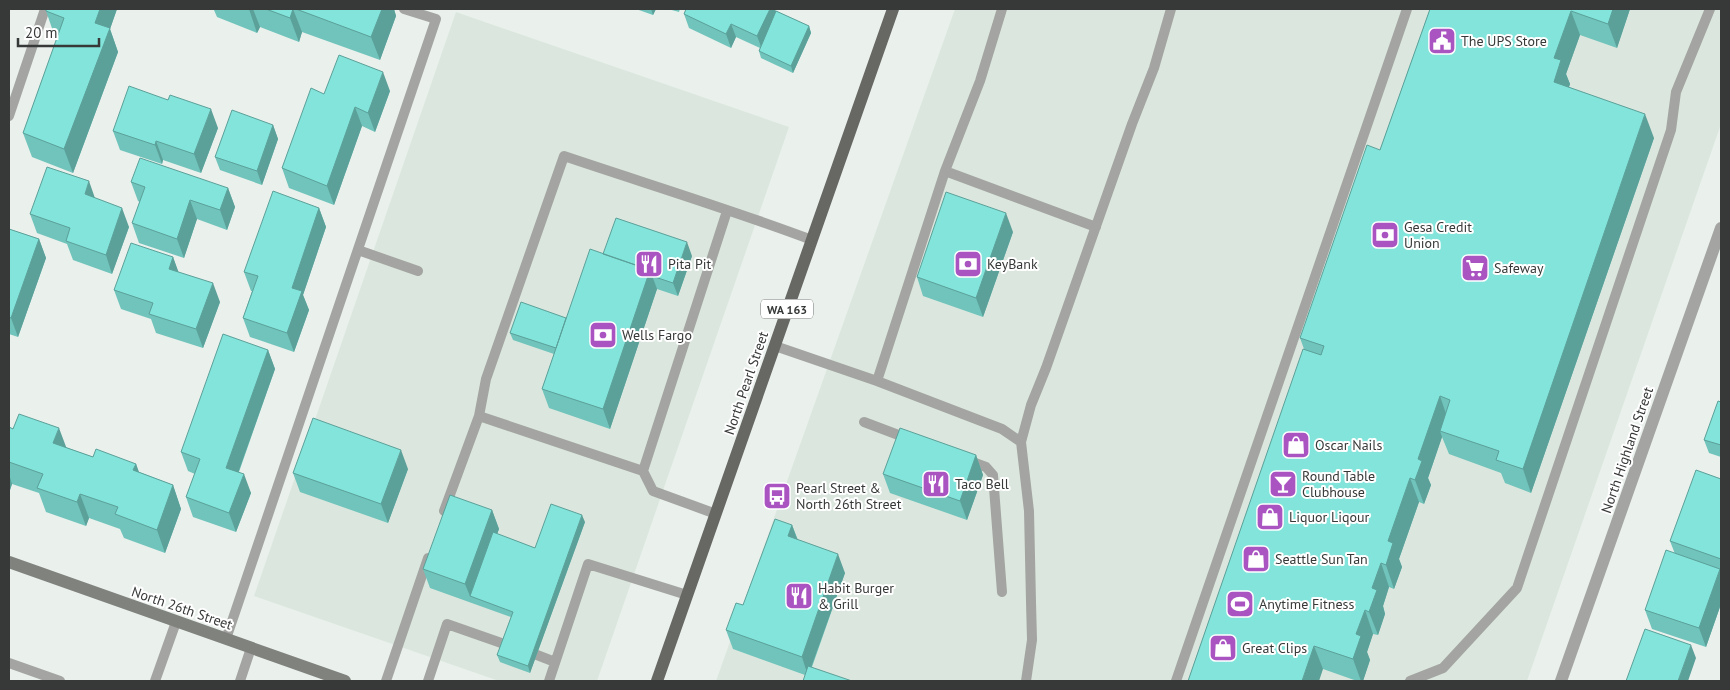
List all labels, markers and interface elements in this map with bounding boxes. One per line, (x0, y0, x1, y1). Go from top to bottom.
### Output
scale bar (18, 15, 99, 47)
text: 20 m (25, 23, 58, 42)
public building icon: The UPS Store (1427, 26, 1457, 56)
place label: The UPS Store (1461, 32, 1547, 50)
place label: Gesa Credit Union (1404, 218, 1472, 252)
bank icon: Gesa Credit Union (1370, 220, 1400, 250)
restaurant icon: Pita Pit (634, 249, 664, 279)
bank icon: KeyBank (953, 249, 983, 279)
supermarket icon: Safeway (1460, 253, 1490, 283)
place label: Pita Pit (668, 255, 712, 273)
place label: KeyBank (987, 255, 1038, 273)
place label: Safeway (1494, 259, 1544, 277)
road number: WA 163 (761, 300, 813, 318)
bank icon: Wells Fargo (588, 320, 618, 350)
place label: Wells Fargo (622, 326, 692, 344)
street label: North Pearl Street (720, 329, 772, 437)
street label: North Highland Street (1597, 384, 1657, 515)
shop icon: Oscar Nails (1281, 430, 1311, 460)
place label: Oscar Nails (1315, 436, 1382, 454)
place label: Round Table Clubhouse (1302, 467, 1375, 501)
restaurant icon: Taco Bell (921, 469, 951, 499)
bar icon: Round Table Clubhouse (1268, 469, 1298, 499)
place label: Taco Bell (955, 475, 1009, 493)
place label: Pearl Street & North 26th Street (796, 479, 902, 513)
bus stop icon: Pearl Street & North 26th Street (762, 481, 792, 511)
shop icon: Liquor Liqour (1255, 502, 1285, 532)
place label: Liquor Liqour (1289, 508, 1370, 526)
shop icon: Seattle Sun Tan (1241, 544, 1271, 574)
place label: Seattle Sun Tan (1275, 550, 1368, 568)
place label: Habit Burger & Grill (818, 579, 894, 613)
restaurant icon: Habit Burger & Grill (784, 581, 814, 611)
street label: North 26th Street (129, 582, 235, 634)
sports icon: Anytime Fitness (1225, 589, 1255, 619)
place label: Anytime Fitness (1259, 595, 1354, 613)
shop icon: Great Clips (1208, 633, 1238, 663)
place label: Great Clips (1242, 639, 1307, 657)

